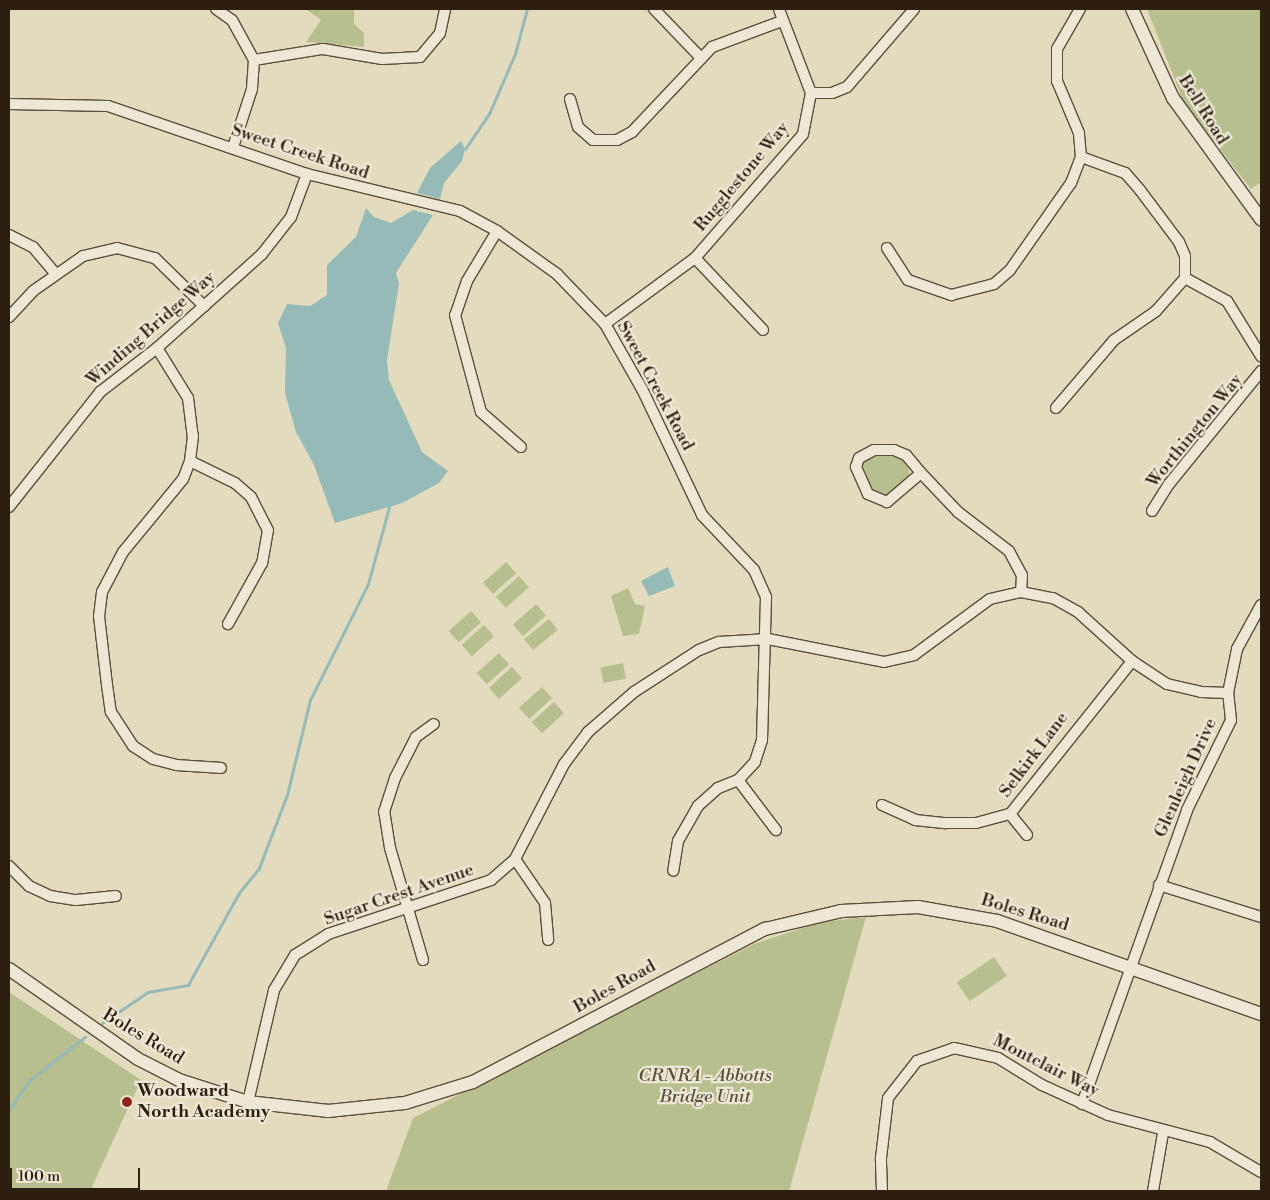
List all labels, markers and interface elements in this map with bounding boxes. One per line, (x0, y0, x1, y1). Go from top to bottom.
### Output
street label: Bell Road (1173, 71, 1233, 149)
street label: Rugglestone Way (690, 118, 794, 236)
street label: Sweet Creek Road (228, 120, 372, 184)
street label: Winding Bridge Way (82, 267, 220, 391)
street label: Sweet Creek Road (612, 318, 698, 454)
street label: Worthington Way (1142, 370, 1248, 492)
street label: Selkirk Lane (995, 708, 1073, 802)
street label: Glenleigh Drive (1150, 715, 1222, 841)
street label: Sugar Crest Avenue (321, 859, 477, 931)
street label: Boles Road (979, 889, 1071, 937)
street label: Boles Road (570, 956, 660, 1018)
street label: Boles Road (99, 1004, 187, 1070)
street label: Montclair Way (989, 1030, 1103, 1102)
park label: CRNRA - Abbotts Bridge Unit (638, 1066, 772, 1108)
place label: Woodward North Academy (137, 1081, 270, 1124)
marker: Woodward North Academy (121, 1096, 133, 1108)
scale bar (12, 1158, 142, 1190)
text: 100 m (18, 1167, 60, 1186)

